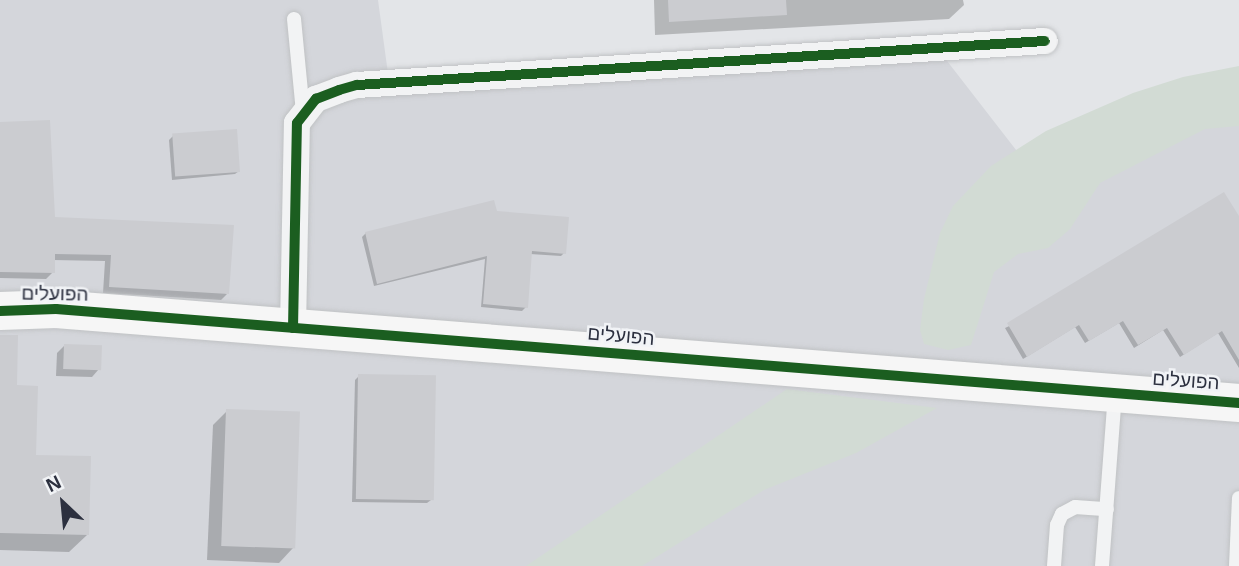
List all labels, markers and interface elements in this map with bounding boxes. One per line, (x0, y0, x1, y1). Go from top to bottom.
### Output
street label: הפועלים (21, 282, 89, 306)
street label: הפועלים (587, 322, 655, 350)
street label: הפועלים (1152, 367, 1220, 395)
north arrow (28, 468, 98, 538)
text: N (43, 471, 64, 496)

